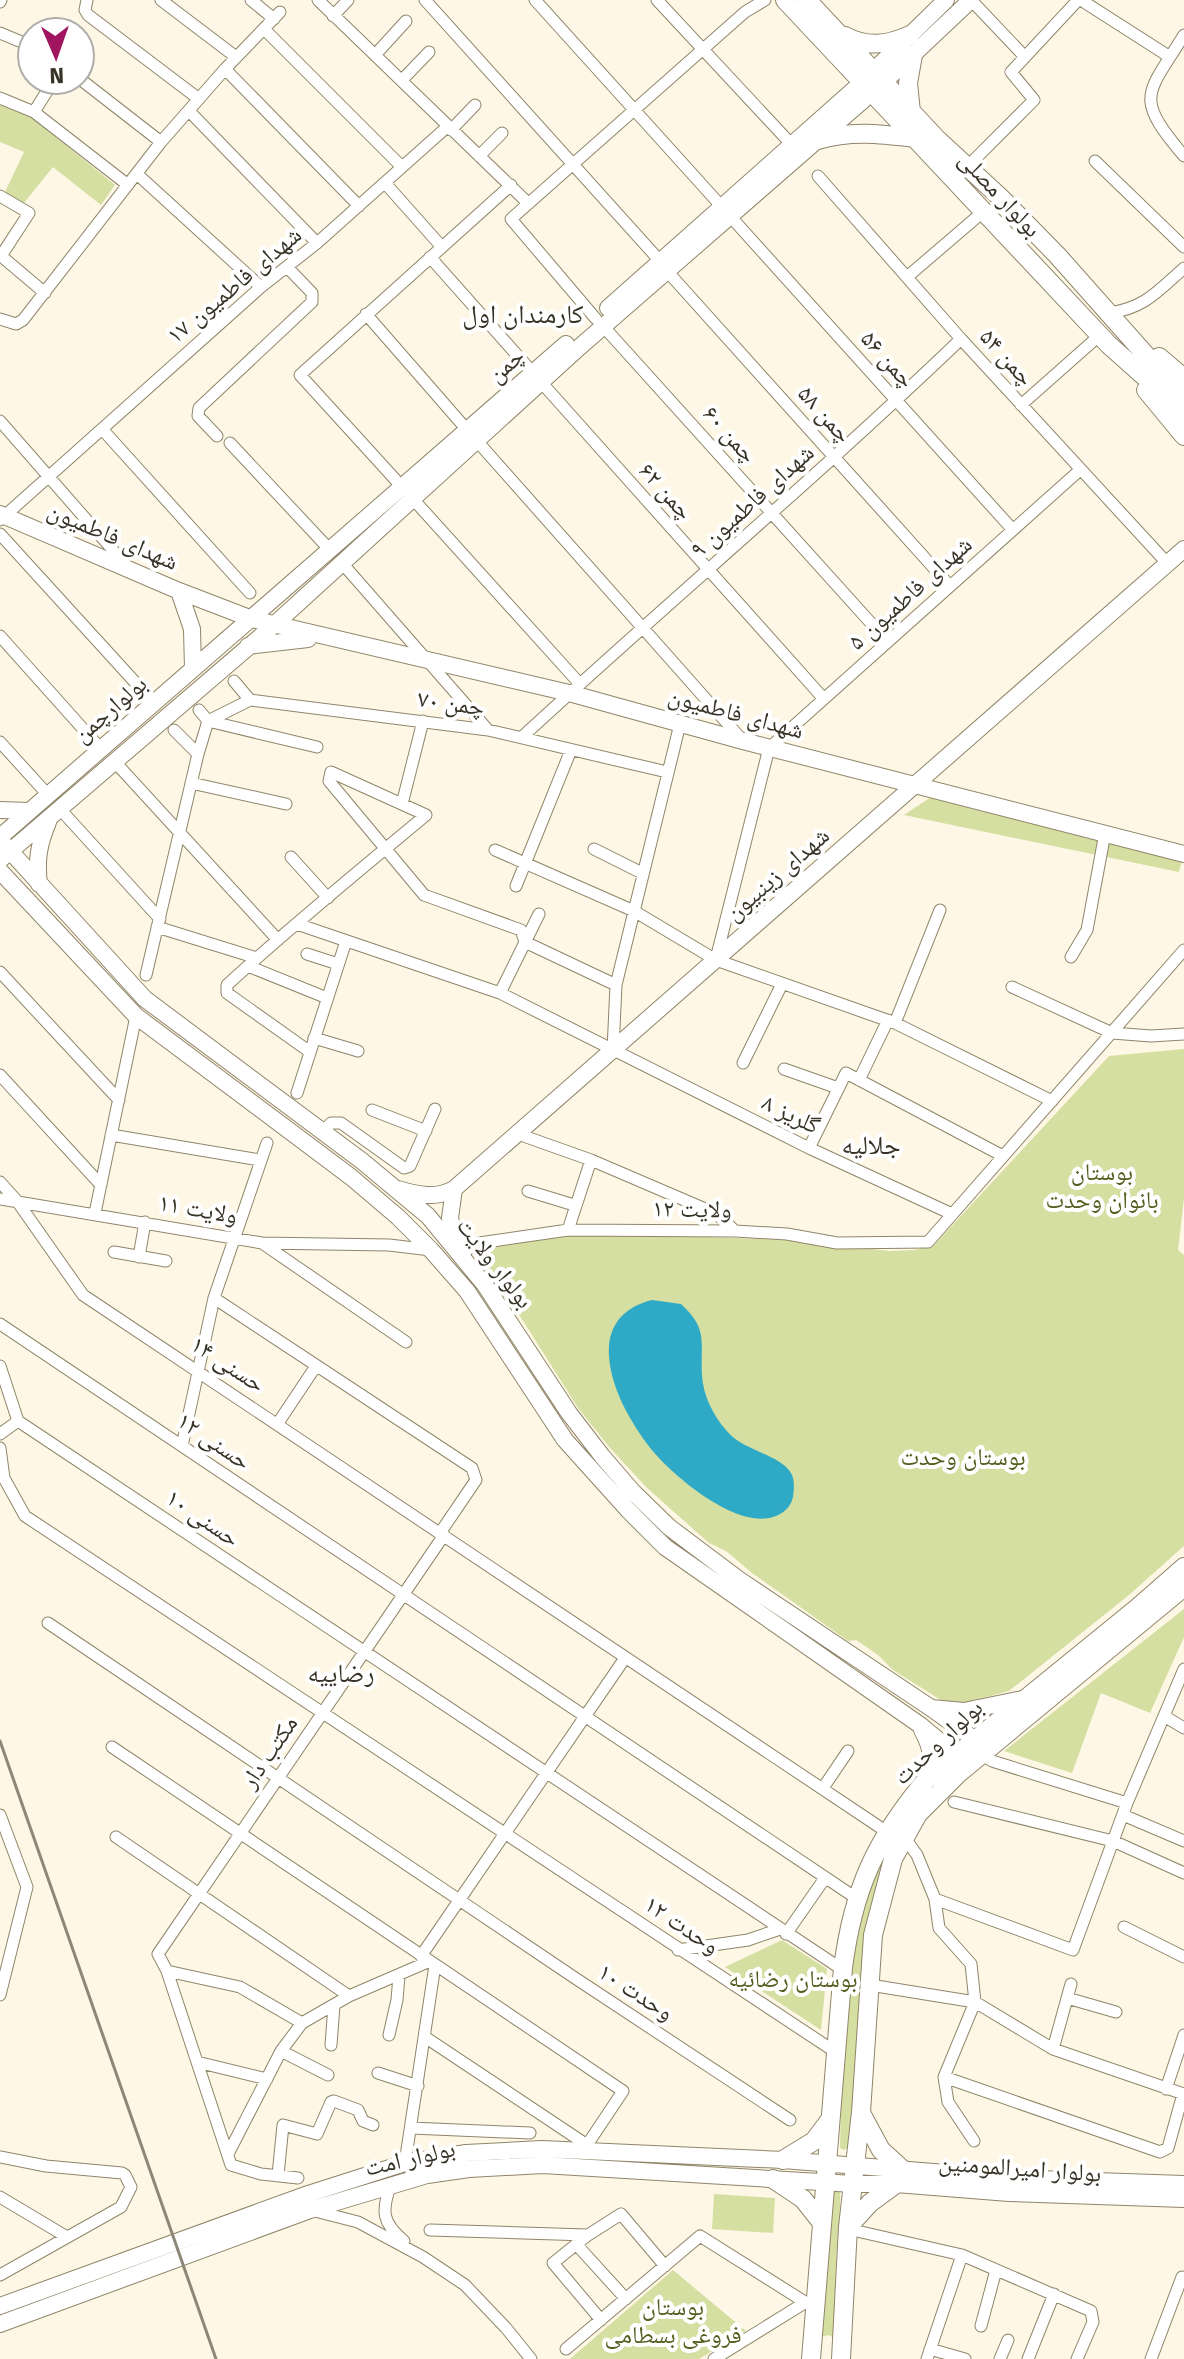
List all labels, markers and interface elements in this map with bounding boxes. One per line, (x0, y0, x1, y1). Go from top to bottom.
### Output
north arrow (16, 16, 96, 96)
text: N (49, 62, 64, 89)
street label: بولوار مصلی (953, 145, 1047, 243)
street label: شهدای فاطمیون ۱۷ (161, 221, 307, 349)
district label: کارمندان اول (462, 299, 584, 330)
street label: چمن ۵۴ (974, 323, 1040, 391)
street label: چمن ۵۶ (855, 325, 921, 393)
street label: چمن (482, 342, 530, 388)
street label: چمن ۵۸ (792, 380, 858, 448)
street label: چمن ۶۰ (697, 400, 763, 468)
street label: شهدای فاطمیون ۹ (685, 438, 819, 564)
street label: چمن ۶۲ (633, 457, 699, 525)
street label: شهدای فاطمیون (44, 496, 182, 576)
street label: شهدای فاطمیون ۵ (843, 530, 977, 656)
street label: بولوارچمن (67, 669, 153, 749)
street label: شهدای فاطمیون (665, 681, 807, 745)
street label: چمن ۷۰ (416, 684, 486, 722)
street label: شهدای زینبیون (719, 821, 835, 927)
street label: گلریز ۸ (758, 1088, 824, 1140)
district label: جلالیه (841, 1130, 901, 1161)
park label: بوستان بانوان وحدت (1045, 1158, 1159, 1214)
street label: ولایت ۱۱ (156, 1188, 240, 1230)
street label: ولایت ۱۲ (652, 1194, 732, 1224)
street label: بولوار ولایت (451, 1212, 539, 1314)
street label: حسنی ۱۴ (186, 1330, 270, 1398)
street label: حسنی ۱۲ (172, 1406, 256, 1476)
park label: بوستان وحدت (900, 1443, 1026, 1471)
street label: حسنی ۱۰ (161, 1483, 245, 1553)
district label: رضاییه (307, 1658, 375, 1689)
street label: بولوار وحدت (888, 1694, 988, 1790)
street label: مکتب دار (234, 1710, 303, 1794)
street label: وحدت ۱۲ (639, 1890, 725, 1960)
street label: وحدت ۱۰ (593, 1957, 679, 2027)
park label: بوستان رضائیه (728, 1965, 858, 1993)
street label: بولوار امت (362, 2134, 458, 2182)
street label: بولوار امیرالمومنین (938, 2148, 1102, 2188)
park label: بوستان فروغی بسطامی (604, 2293, 742, 2349)

